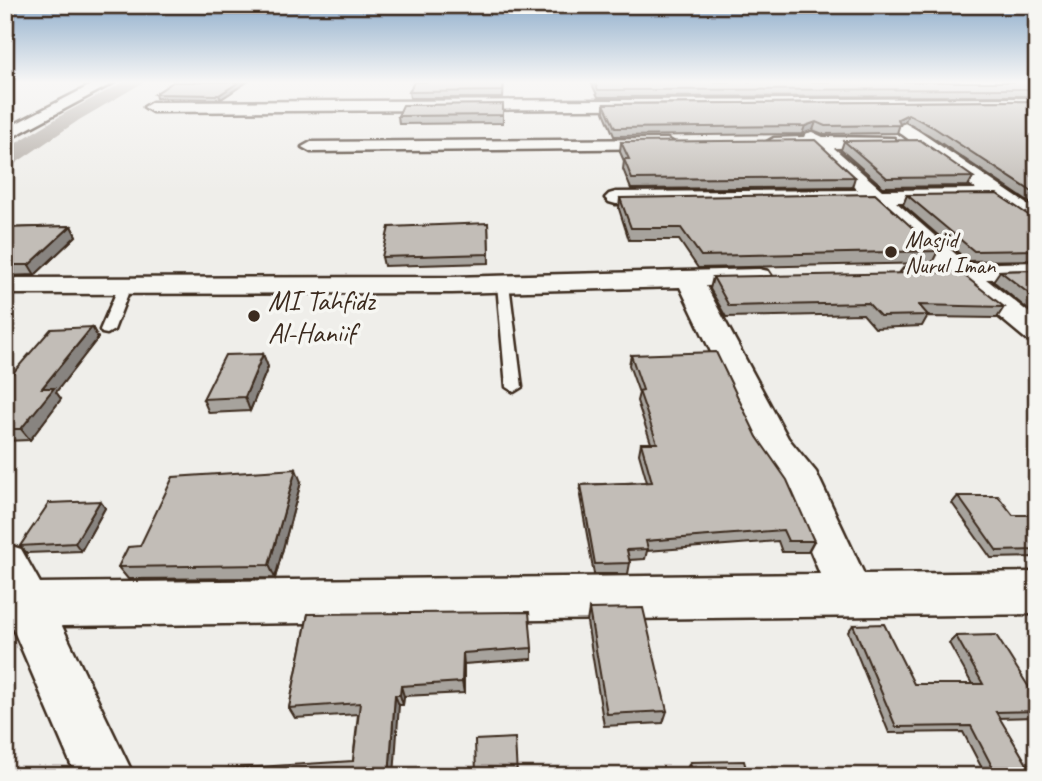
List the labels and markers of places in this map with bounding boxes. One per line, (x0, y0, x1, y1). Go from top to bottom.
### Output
place label: Masjid Nurul Iman (905, 225, 996, 280)
marker: Masjid Nurul Iman (883, 244, 899, 260)
place label: MI Tahfidz Al-Haniif (268, 283, 377, 350)
marker: MI Tahfidz Al-Haniif (246, 308, 262, 324)

